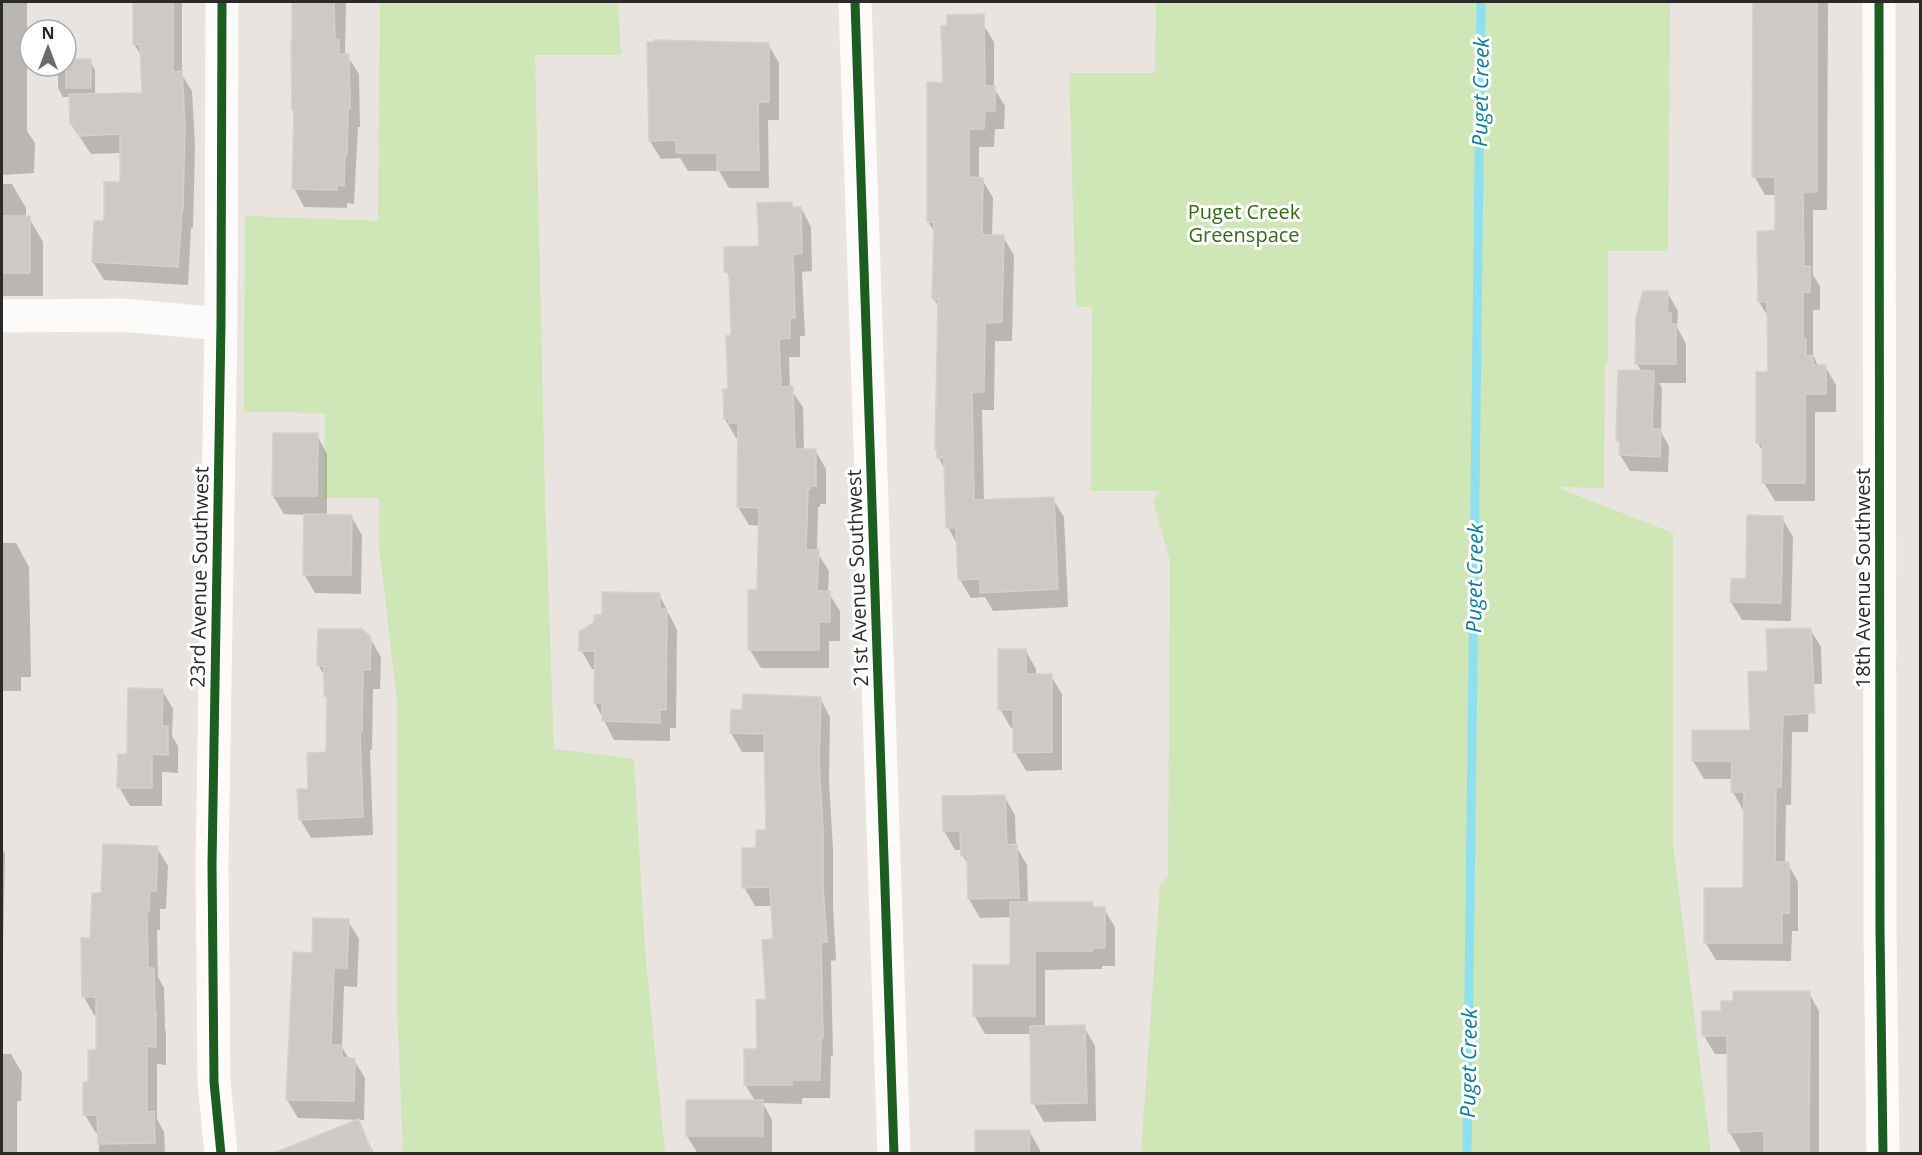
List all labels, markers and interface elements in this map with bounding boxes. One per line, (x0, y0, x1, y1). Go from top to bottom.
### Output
north arrow (18, 18, 78, 78)
text: N (41, 22, 55, 44)
water label: Puget Creek (1465, 36, 1495, 147)
park label: Puget Creek Greenspace (1188, 198, 1301, 248)
street label: 23rd Avenue Southwest (184, 466, 214, 688)
street label: 18th Avenue Southwest (1849, 468, 1876, 688)
street label: 21st Avenue Southwest (840, 469, 874, 687)
water label: Puget Creek (1459, 522, 1489, 633)
water label: Puget Creek (1453, 1007, 1483, 1118)

